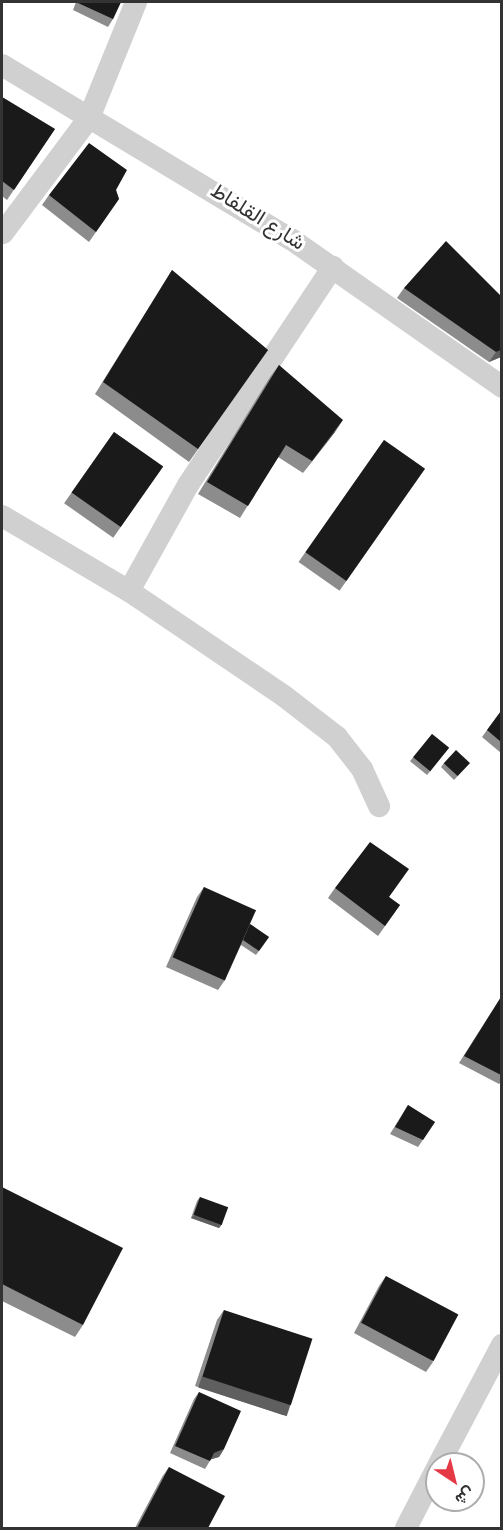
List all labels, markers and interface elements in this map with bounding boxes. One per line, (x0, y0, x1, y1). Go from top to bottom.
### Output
street label: شارع القلفاط (205, 179, 309, 257)
north arrow (425, 1452, 485, 1512)
text: ش (451, 1481, 478, 1509)

